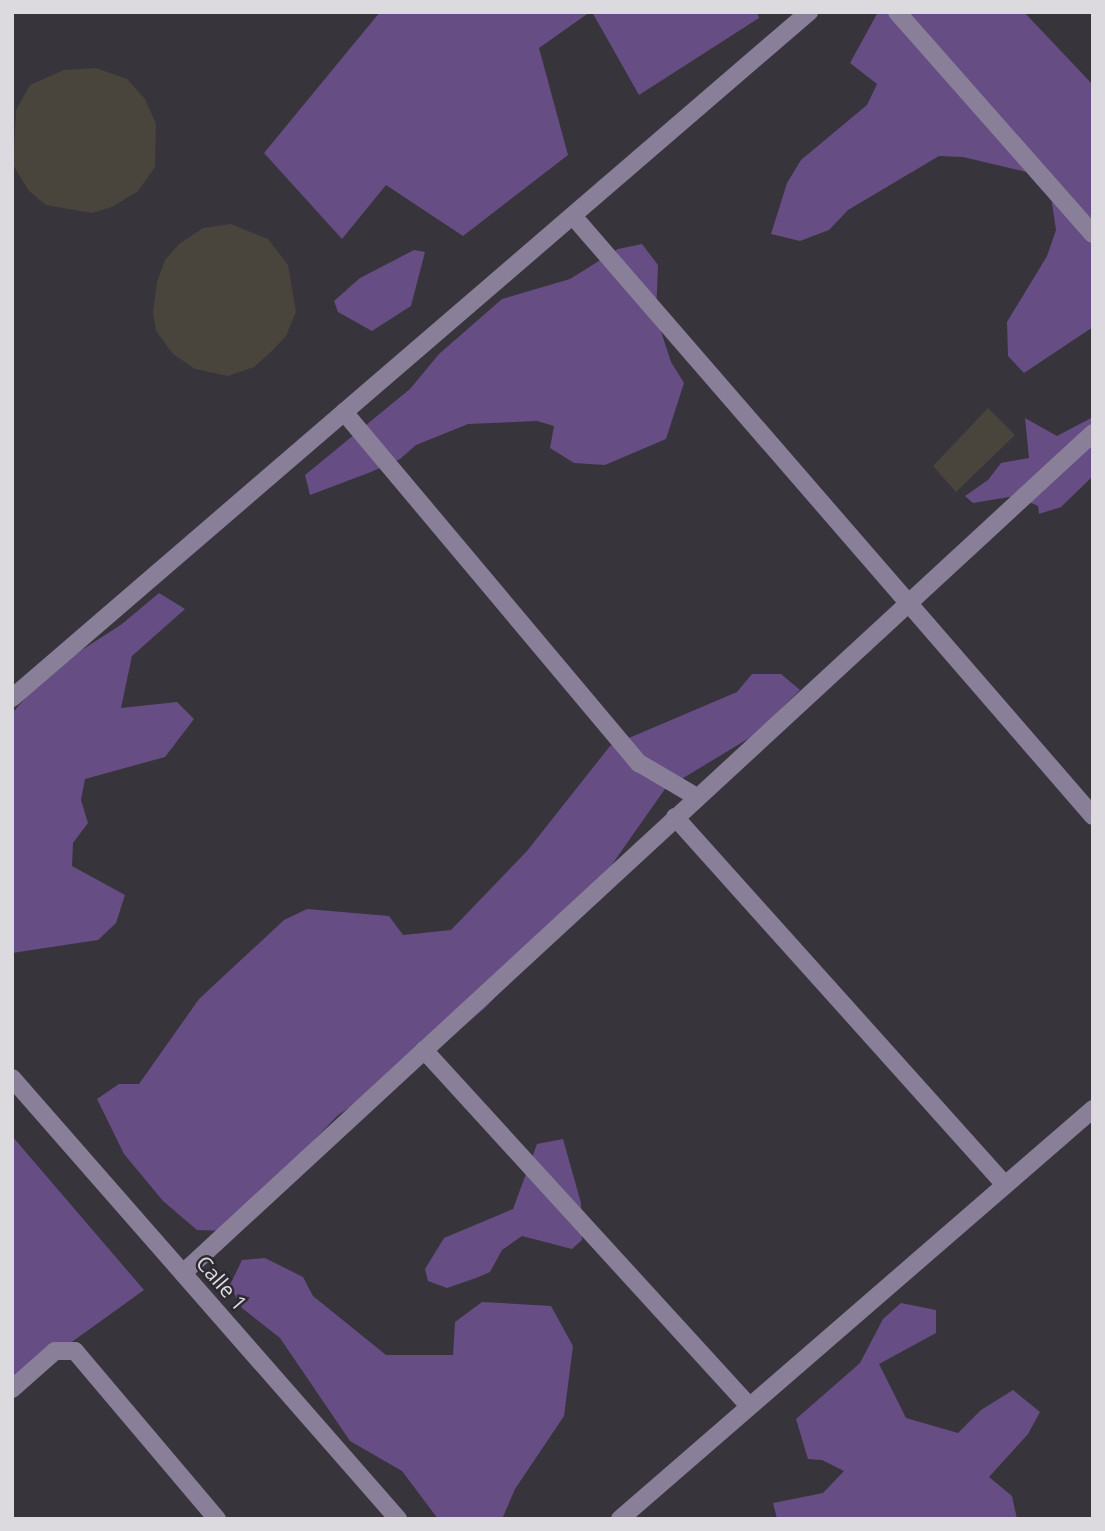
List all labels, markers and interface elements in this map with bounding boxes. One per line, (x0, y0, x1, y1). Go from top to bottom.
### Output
street label: Calle 1 (191, 1250, 253, 1316)

